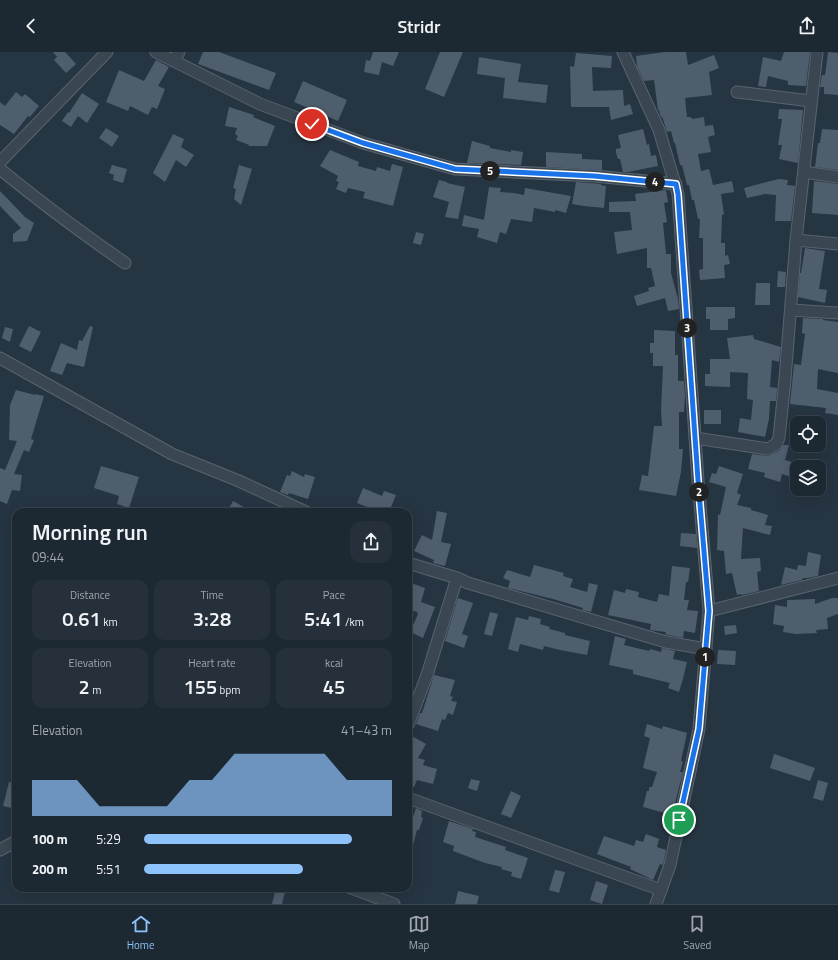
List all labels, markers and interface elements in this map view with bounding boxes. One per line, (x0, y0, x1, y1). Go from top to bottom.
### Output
text: Stridr (397, 13, 441, 40)
icon: back (20, 15, 42, 37)
icon: share (796, 15, 818, 37)
pin (295, 107, 329, 141)
icon: check (301, 113, 323, 135)
pin: 5 (480, 161, 500, 181)
text: 5 (487, 163, 493, 179)
pin: 4 (645, 172, 665, 192)
text: 4 (652, 174, 658, 190)
pin: 3 (677, 318, 697, 338)
text: 3 (684, 320, 690, 336)
map controls (790, 416, 826, 496)
button: locate (790, 416, 826, 452)
button: layers (790, 460, 826, 496)
pin: 2 (689, 482, 709, 502)
text: 2 (696, 484, 702, 500)
text: Morning run (32, 515, 148, 549)
button: share (350, 521, 392, 563)
text: 09:44 (32, 547, 64, 567)
text: Distance (70, 587, 110, 603)
text: Time (201, 587, 223, 603)
text: Pace (323, 587, 345, 603)
text: 0.61 (62, 603, 101, 634)
text: 3:28 (193, 603, 231, 634)
text: 5:41 (304, 603, 342, 634)
text: km (101, 614, 118, 630)
text: /km (342, 614, 364, 630)
pin: 1 (695, 647, 715, 667)
text: 1 (702, 649, 708, 665)
text: Elevation (69, 655, 111, 671)
text: Heart rate (188, 655, 236, 671)
text: kcal (325, 655, 343, 671)
text: 2 (79, 671, 90, 702)
text: 155 (184, 671, 217, 702)
text: 45 (323, 671, 345, 702)
text: m (90, 682, 101, 698)
text: bpm (217, 682, 240, 698)
text: Elevation (32, 720, 83, 740)
text: 41–43 m (341, 720, 392, 740)
pin (662, 803, 696, 837)
icon: arrive (668, 809, 690, 831)
text: 100 m (32, 829, 68, 849)
text: 5:29 (96, 829, 121, 849)
text: 200 m (32, 859, 68, 879)
text: 5:51 (96, 859, 121, 879)
tab: Home (127, 913, 155, 953)
tab: Map (408, 913, 430, 953)
tab: Saved (683, 913, 711, 953)

